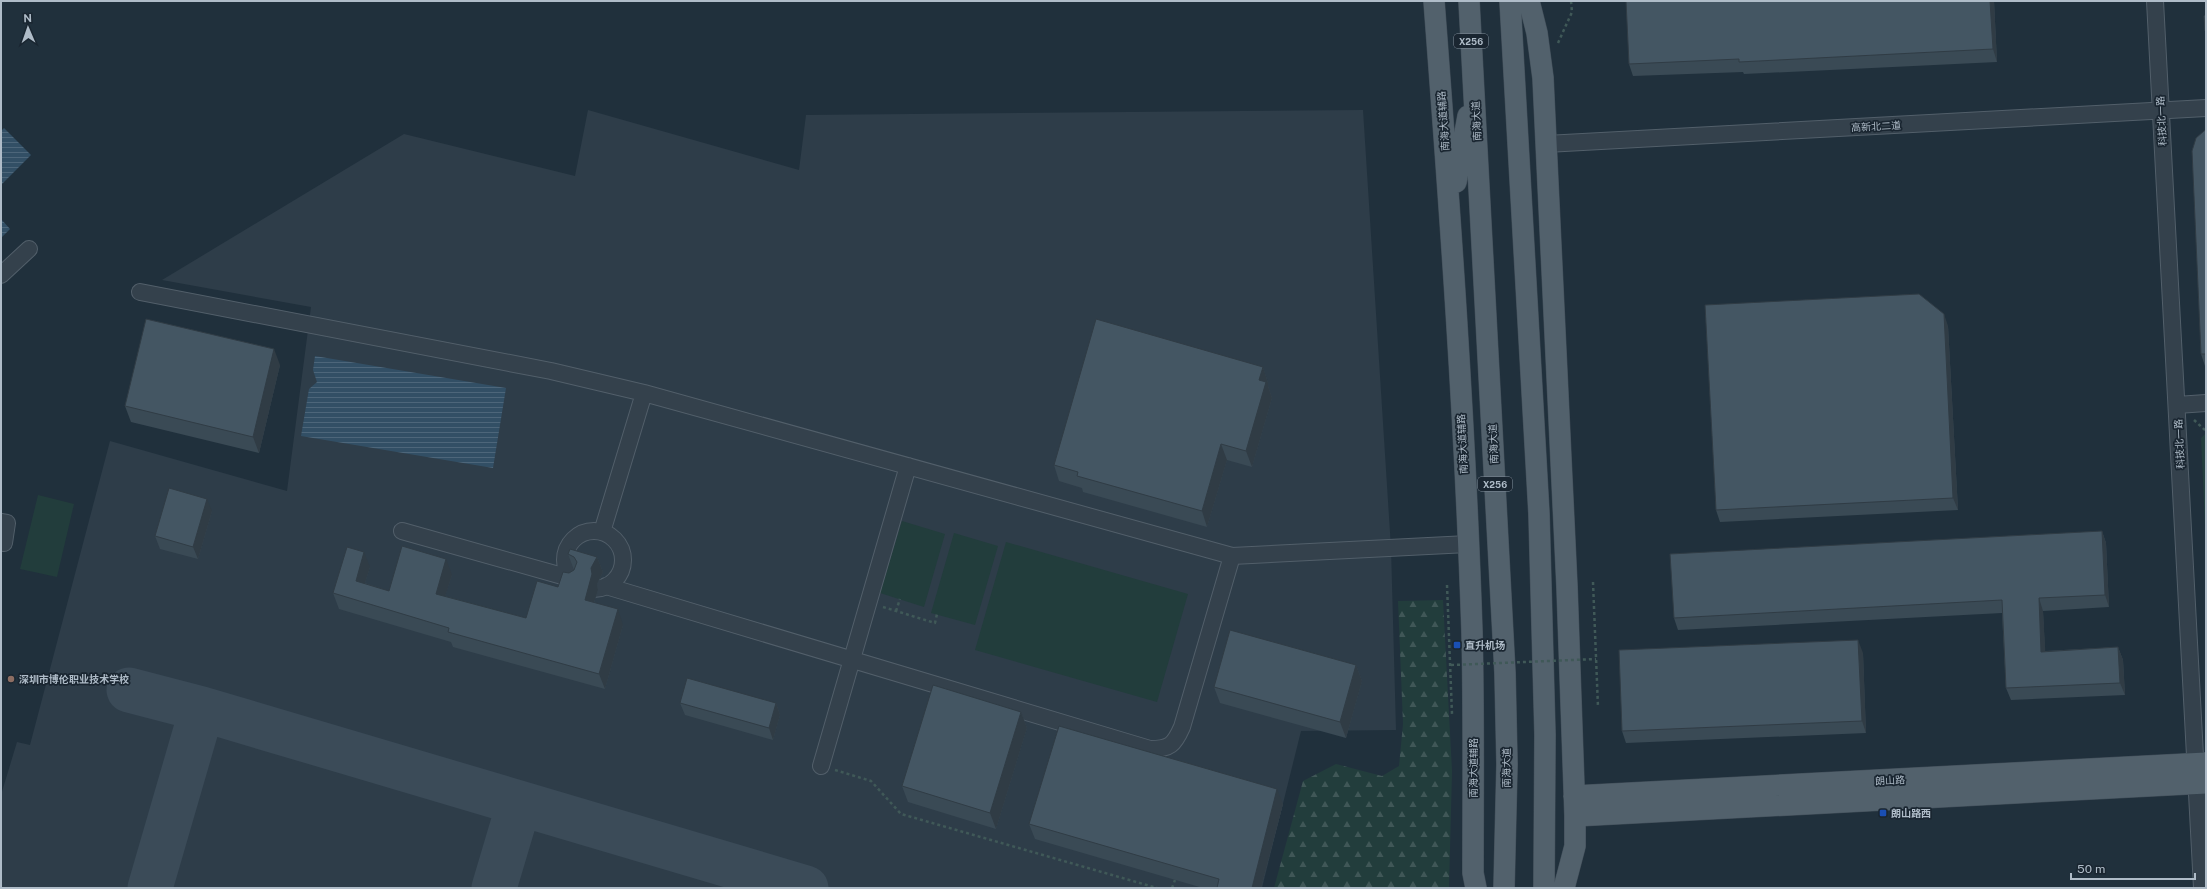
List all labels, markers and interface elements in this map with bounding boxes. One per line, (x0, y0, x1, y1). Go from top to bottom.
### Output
north arrow (8, 8, 48, 48)
text: N (23, 12, 32, 24)
road number: X256 (1454, 34, 1488, 48)
street label: 南海大道辅路 (1435, 91, 1451, 151)
street label: 科技北一路 (2154, 96, 2168, 146)
street label: 南海大道 (1469, 101, 1483, 141)
street label: 高新北二道 (1851, 119, 1901, 133)
street label: 南海大道辅路 (1454, 414, 1470, 474)
street label: 科技北一路 (2172, 419, 2186, 469)
street label: 南海大道 (1486, 424, 1500, 464)
road number: X256 (1478, 477, 1512, 491)
place label: 直升机场 (1465, 639, 1505, 651)
marker: 直升机场 (1452, 640, 1462, 650)
place label: 深圳市博伦职业技术学校 (19, 673, 129, 685)
marker: 深圳市博伦职业技术学校 (6, 674, 16, 684)
street label: 南海大道辅路 (1467, 738, 1479, 798)
street label: 南海大道 (1500, 748, 1512, 788)
street label: 朗山路 (1875, 773, 1905, 787)
place label: 朗山路西 (1891, 807, 1931, 819)
marker: 朗山路西 (1878, 808, 1888, 818)
scale bar (2071, 855, 2195, 881)
text: 50 m (2077, 862, 2105, 876)

